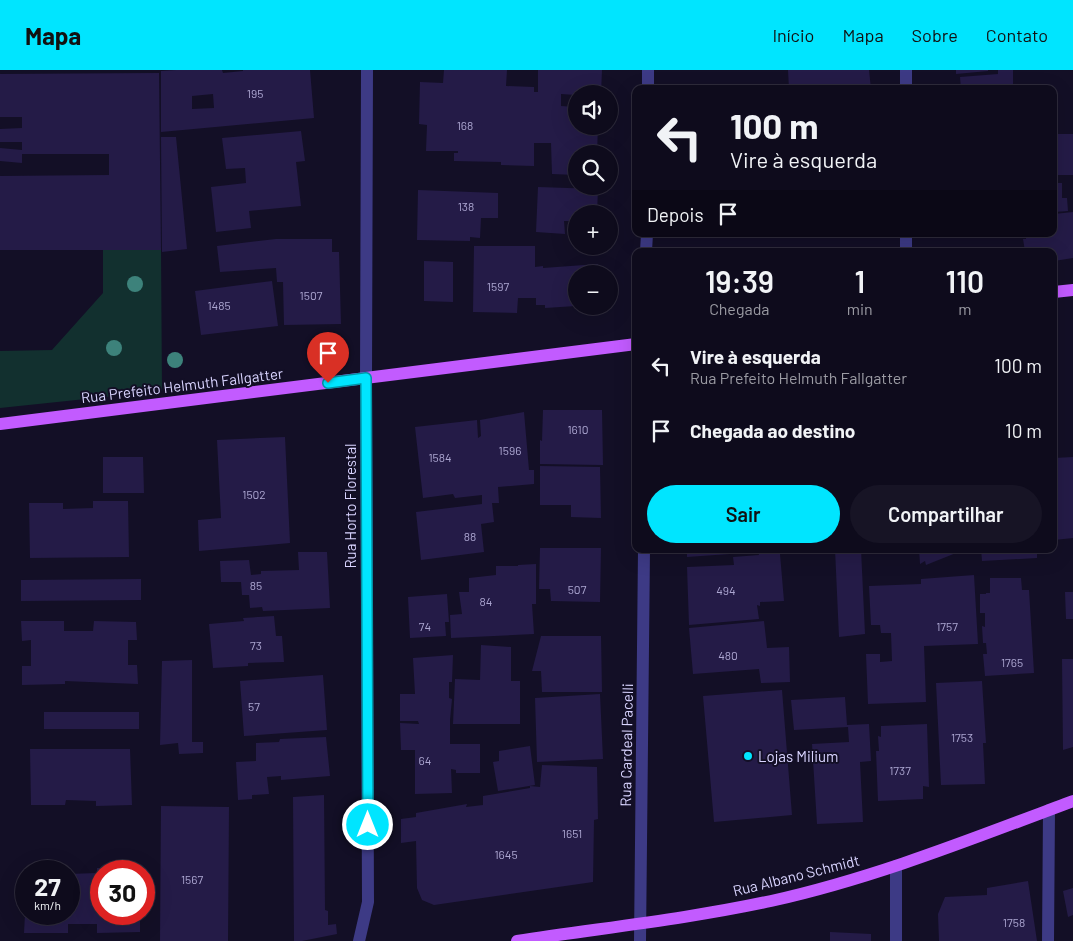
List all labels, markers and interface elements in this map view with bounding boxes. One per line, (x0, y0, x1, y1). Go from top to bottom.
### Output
text: Mapa (25, 21, 81, 50)
text: Início (772, 24, 814, 46)
text: Mapa (842, 24, 884, 46)
text: Sobre (912, 24, 958, 46)
text: Contato (986, 24, 1048, 46)
map controls (568, 85, 618, 315)
button: sound (568, 85, 618, 135)
house number: 195 (247, 86, 263, 100)
text: 100 m (730, 104, 819, 146)
icon: left (647, 105, 712, 170)
house number: 168 (457, 118, 473, 132)
button: search (568, 145, 618, 195)
text: Vire à esquerda (730, 146, 877, 172)
house number: 138 (458, 199, 474, 213)
icon: arrive (714, 200, 742, 228)
text: Depois (647, 203, 704, 226)
button: + (568, 205, 618, 255)
text: 19:39 (705, 263, 774, 299)
text: 1 (854, 263, 865, 299)
text: 110 (946, 263, 984, 299)
button: − (568, 265, 618, 315)
house number: 1597 (487, 279, 509, 293)
house number: 1507 (300, 288, 323, 302)
house number: 1485 (207, 298, 231, 312)
text: Chegada (709, 299, 770, 318)
text: min (847, 299, 873, 318)
text: m (958, 299, 971, 318)
pin (307, 332, 349, 383)
icon: arrive (314, 339, 342, 367)
text: Vire à esquerda (690, 345, 821, 368)
icon: left (647, 352, 675, 380)
text: 100 m (994, 354, 1042, 377)
street label: Rua Prefeito Helmuth Fallgatter (80, 364, 285, 406)
text: Rua Prefeito Helmuth Fallgatter (690, 368, 907, 387)
icon: arrive (647, 417, 675, 445)
text: Chegada ao destino (690, 419, 855, 442)
text: 10 m (1005, 419, 1042, 442)
house number: 1610 (567, 422, 589, 436)
street label: Rua Horto Florestal (341, 443, 359, 569)
house number: 1596 (499, 443, 521, 457)
house number: 1584 (428, 450, 452, 464)
button: Sair (647, 485, 840, 543)
button: Compartilhar (850, 485, 1042, 543)
house number: 1502 (242, 487, 266, 501)
house number: 88 (464, 529, 476, 543)
house number: 85 (250, 578, 262, 592)
house number: 507 (568, 582, 587, 596)
house number: 494 (716, 583, 736, 597)
house number: 84 (480, 594, 492, 608)
house number: 74 (419, 619, 431, 633)
house number: 1757 (936, 619, 958, 633)
house number: 73 (250, 638, 262, 652)
house number: 480 (718, 648, 738, 662)
house number: 1765 (1001, 655, 1023, 669)
street label: Rua Cardeal Pacelli (616, 683, 636, 807)
house number: 57 (248, 699, 260, 713)
house number: 1753 (951, 730, 973, 744)
place label: Lojas Milium (758, 747, 839, 765)
marker: Lojas Milium (742, 750, 754, 762)
house number: 64 (419, 753, 431, 767)
house number: 1737 (889, 763, 911, 777)
position arrow (341, 798, 393, 850)
house number: 1651 (562, 826, 582, 840)
house number: 1645 (494, 847, 518, 861)
street label: Rua Albano Schmidt (731, 851, 861, 899)
speed limit sign: 30 (90, 860, 155, 925)
text: 27 (34, 871, 61, 901)
house number: 1567 (181, 872, 203, 886)
text: km/h (34, 898, 61, 912)
house number: 1758 (1003, 915, 1025, 929)

